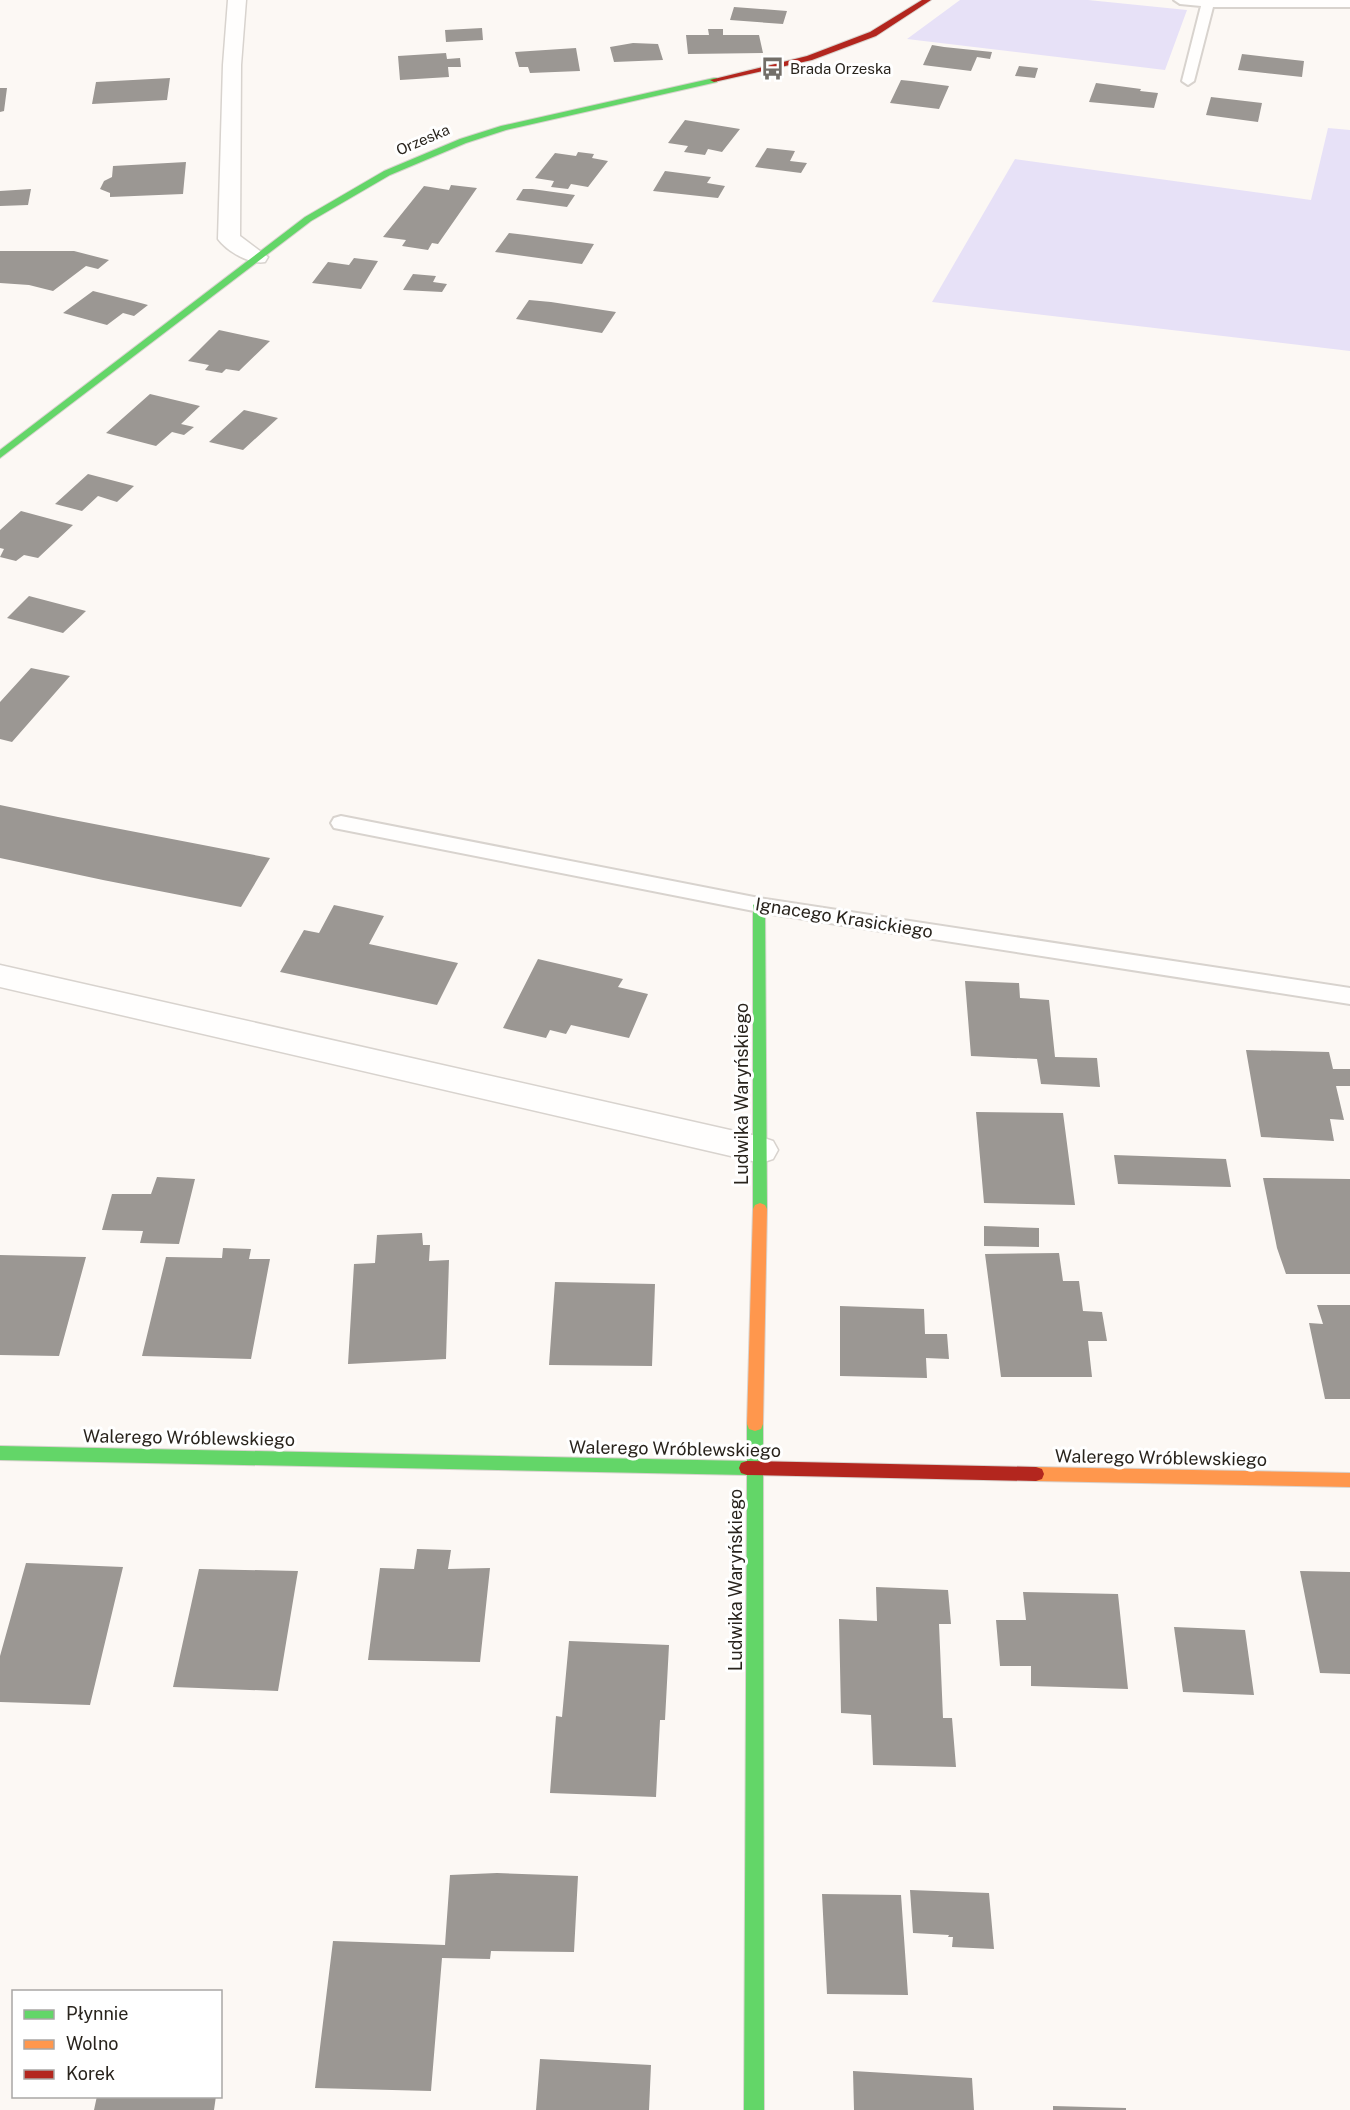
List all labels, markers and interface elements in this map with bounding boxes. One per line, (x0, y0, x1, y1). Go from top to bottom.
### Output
bus stop icon: Brada Orzeska (759, 56, 785, 82)
place label: Brada Orzeska (790, 60, 891, 77)
street label: Orzeska (393, 121, 452, 158)
street label: Ignacego Krasickiego (754, 893, 934, 942)
street label: Ludwika Waryńskiego (731, 1003, 752, 1185)
street label: Walerego Wróblewskiego (83, 1425, 295, 1450)
street label: Walerego Wróblewskiego (569, 1436, 781, 1461)
street label: Walerego Wróblewskiego (1055, 1445, 1267, 1470)
street label: Ludwika Waryńskiego (725, 1489, 746, 1671)
legend (12, 1990, 222, 2098)
text: Płynnie (66, 2003, 129, 2024)
text: Wolno (66, 2033, 118, 2054)
text: Korek (66, 2063, 115, 2084)

